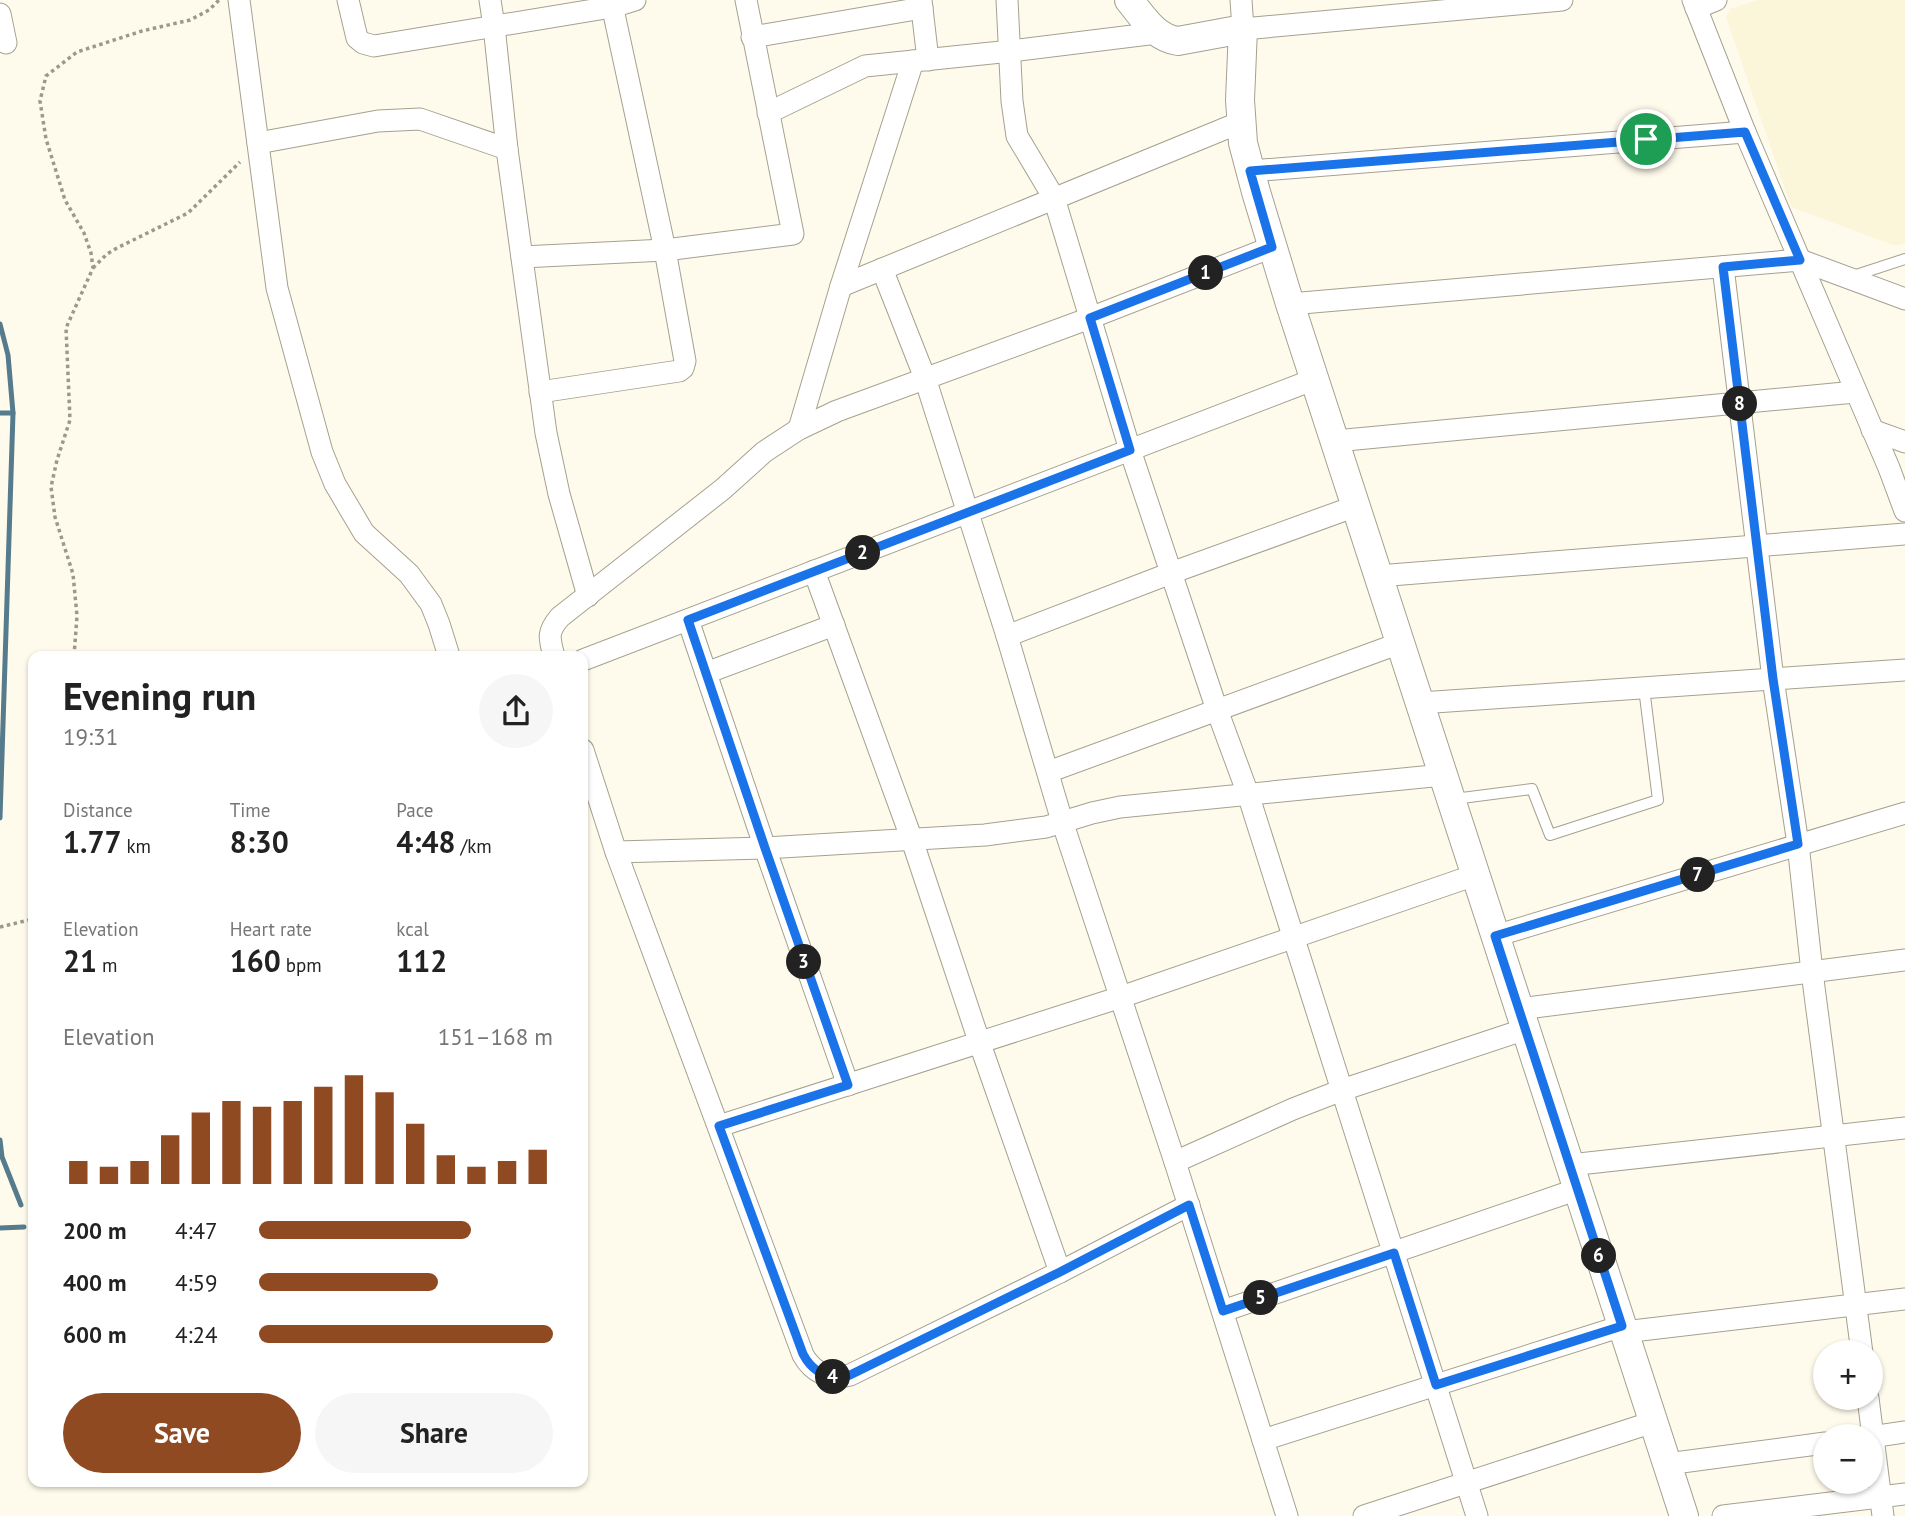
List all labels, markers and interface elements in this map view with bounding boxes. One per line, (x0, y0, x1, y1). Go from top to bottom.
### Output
pin (1616, 109, 1676, 169)
icon: arrive (1627, 120, 1665, 158)
pin: 1 (1188, 256, 1224, 290)
text: 1 (1200, 260, 1211, 284)
pin: 8 (1722, 386, 1758, 422)
text: 8 (1734, 391, 1745, 415)
pin: 2 (846, 536, 880, 570)
text: 2 (857, 540, 868, 564)
text: Evening run (63, 671, 256, 720)
button: share (479, 674, 553, 748)
text: 19:31 (63, 722, 118, 751)
text: Distance (63, 798, 133, 822)
text: Time (230, 798, 270, 822)
text: Pace (396, 798, 434, 822)
text: 1.77 (63, 822, 121, 861)
text: 8:30 (230, 822, 289, 861)
text: 4:48 (396, 822, 455, 861)
text: km (121, 834, 151, 858)
text: /km (455, 834, 492, 858)
pin: 7 (1680, 858, 1716, 892)
text: 7 (1692, 862, 1703, 886)
text: Elevation (63, 917, 139, 941)
text: Heart rate (230, 917, 312, 941)
text: kcal (396, 917, 429, 941)
text: 21 (63, 941, 97, 980)
text: 160 (230, 941, 281, 980)
text: 112 (396, 941, 447, 980)
pin: 3 (786, 944, 822, 979)
text: 3 (798, 949, 809, 973)
text: m (97, 953, 118, 977)
text: bpm (281, 953, 322, 977)
text: Elevation (63, 1022, 155, 1051)
text: 151–168 m (438, 1022, 553, 1051)
text: 200 m (63, 1216, 126, 1245)
text: 4:47 (175, 1216, 218, 1245)
pin: 6 (1582, 1238, 1616, 1274)
text: 6 (1593, 1243, 1604, 1267)
text: 400 m (63, 1268, 126, 1297)
text: 4:59 (175, 1268, 218, 1297)
pin: 5 (1244, 1280, 1278, 1316)
text: 5 (1255, 1285, 1266, 1309)
text: 600 m (63, 1320, 126, 1349)
text: 4:24 (175, 1320, 218, 1349)
map controls (1813, 1340, 1883, 1494)
button: + (1813, 1340, 1883, 1410)
pin: 4 (816, 1360, 850, 1394)
text: 4 (827, 1364, 838, 1388)
button: Save (63, 1393, 301, 1473)
button: Share (315, 1393, 553, 1473)
button: − (1813, 1424, 1883, 1494)

